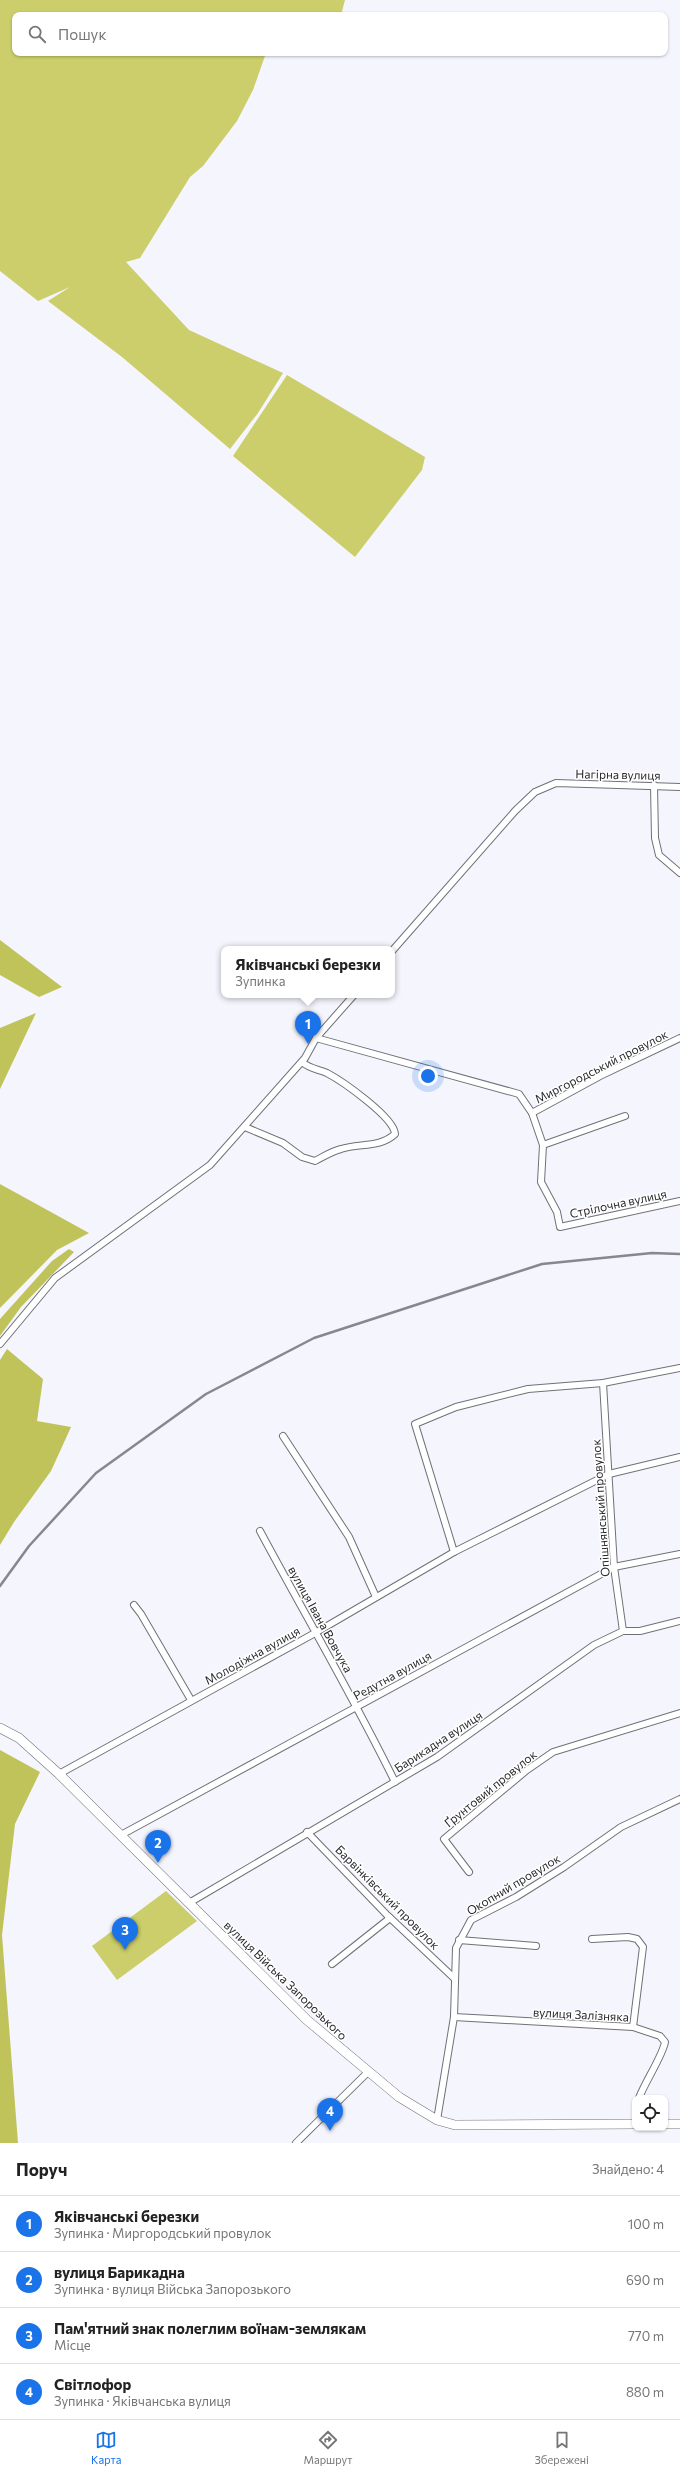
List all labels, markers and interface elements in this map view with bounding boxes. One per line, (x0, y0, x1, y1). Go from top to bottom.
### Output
search box (12, 12, 668, 56)
icon: search (26, 23, 48, 45)
text: Пошук (58, 25, 106, 43)
street label: Нагірна вулиця (575, 766, 661, 782)
popup (221, 946, 395, 998)
text: Яківчанські березки (235, 955, 381, 973)
text: Зупинка (235, 973, 285, 989)
pin: 1 (295, 1011, 321, 1044)
street label: Миргородський провулок (532, 1026, 670, 1106)
your location (418, 1066, 438, 1086)
street label: Стрілочна вулиця (568, 1186, 668, 1220)
street label: Опішнянський провулок (588, 1438, 612, 1577)
street label: вулиця Івана Вовчука (286, 1563, 356, 1675)
street label: Молодіжна вулиця (202, 1623, 302, 1687)
street label: Редутна вулиця (351, 1648, 433, 1702)
street label: Барикадна вулиця (391, 1707, 485, 1775)
street label: Ґрунтовий провулок (441, 1746, 539, 1829)
pin: 2 (145, 1830, 171, 1863)
street label: Барвінківський провулок (333, 1842, 443, 1952)
street label: Окопний провулок (464, 1850, 563, 1917)
pin: 3 (112, 1917, 138, 1950)
street label: вулиця Війська Запорозького (222, 1918, 350, 2042)
street label: вулиця Залізняка (533, 2004, 629, 2024)
map controls (632, 2095, 668, 2131)
button: locate (632, 2095, 668, 2131)
pin: 4 (317, 2098, 343, 2131)
text: Поруч (16, 2159, 67, 2180)
text: Знайдено: 4 (592, 2161, 664, 2177)
text: Яківчанські березки (54, 2207, 199, 2225)
text: 1 (26, 2216, 32, 2232)
text: 100 m (628, 2216, 664, 2232)
text: Зупинка · Миргородський провулок (54, 2225, 272, 2241)
text: вулиця Барикадна (54, 2263, 185, 2281)
text: 2 (25, 2272, 33, 2288)
text: 690 m (626, 2272, 664, 2288)
text: Зупинка · вулиця Війська Запорозького (54, 2281, 291, 2297)
text: Пам'ятний знак полеглим воїнам-землякам (54, 2319, 366, 2337)
text: 3 (25, 2328, 33, 2344)
text: 770 m (628, 2328, 664, 2344)
text: Місце (54, 2337, 91, 2353)
text: Світлофор (54, 2375, 131, 2393)
text: 4 (25, 2384, 33, 2400)
text: 880 m (626, 2384, 664, 2400)
text: Зупинка · Яківчанська вулиця (54, 2393, 231, 2409)
tab: Карта (91, 2429, 121, 2466)
tab: Маршрут (304, 2429, 352, 2466)
tab: Збережені (535, 2429, 589, 2466)

